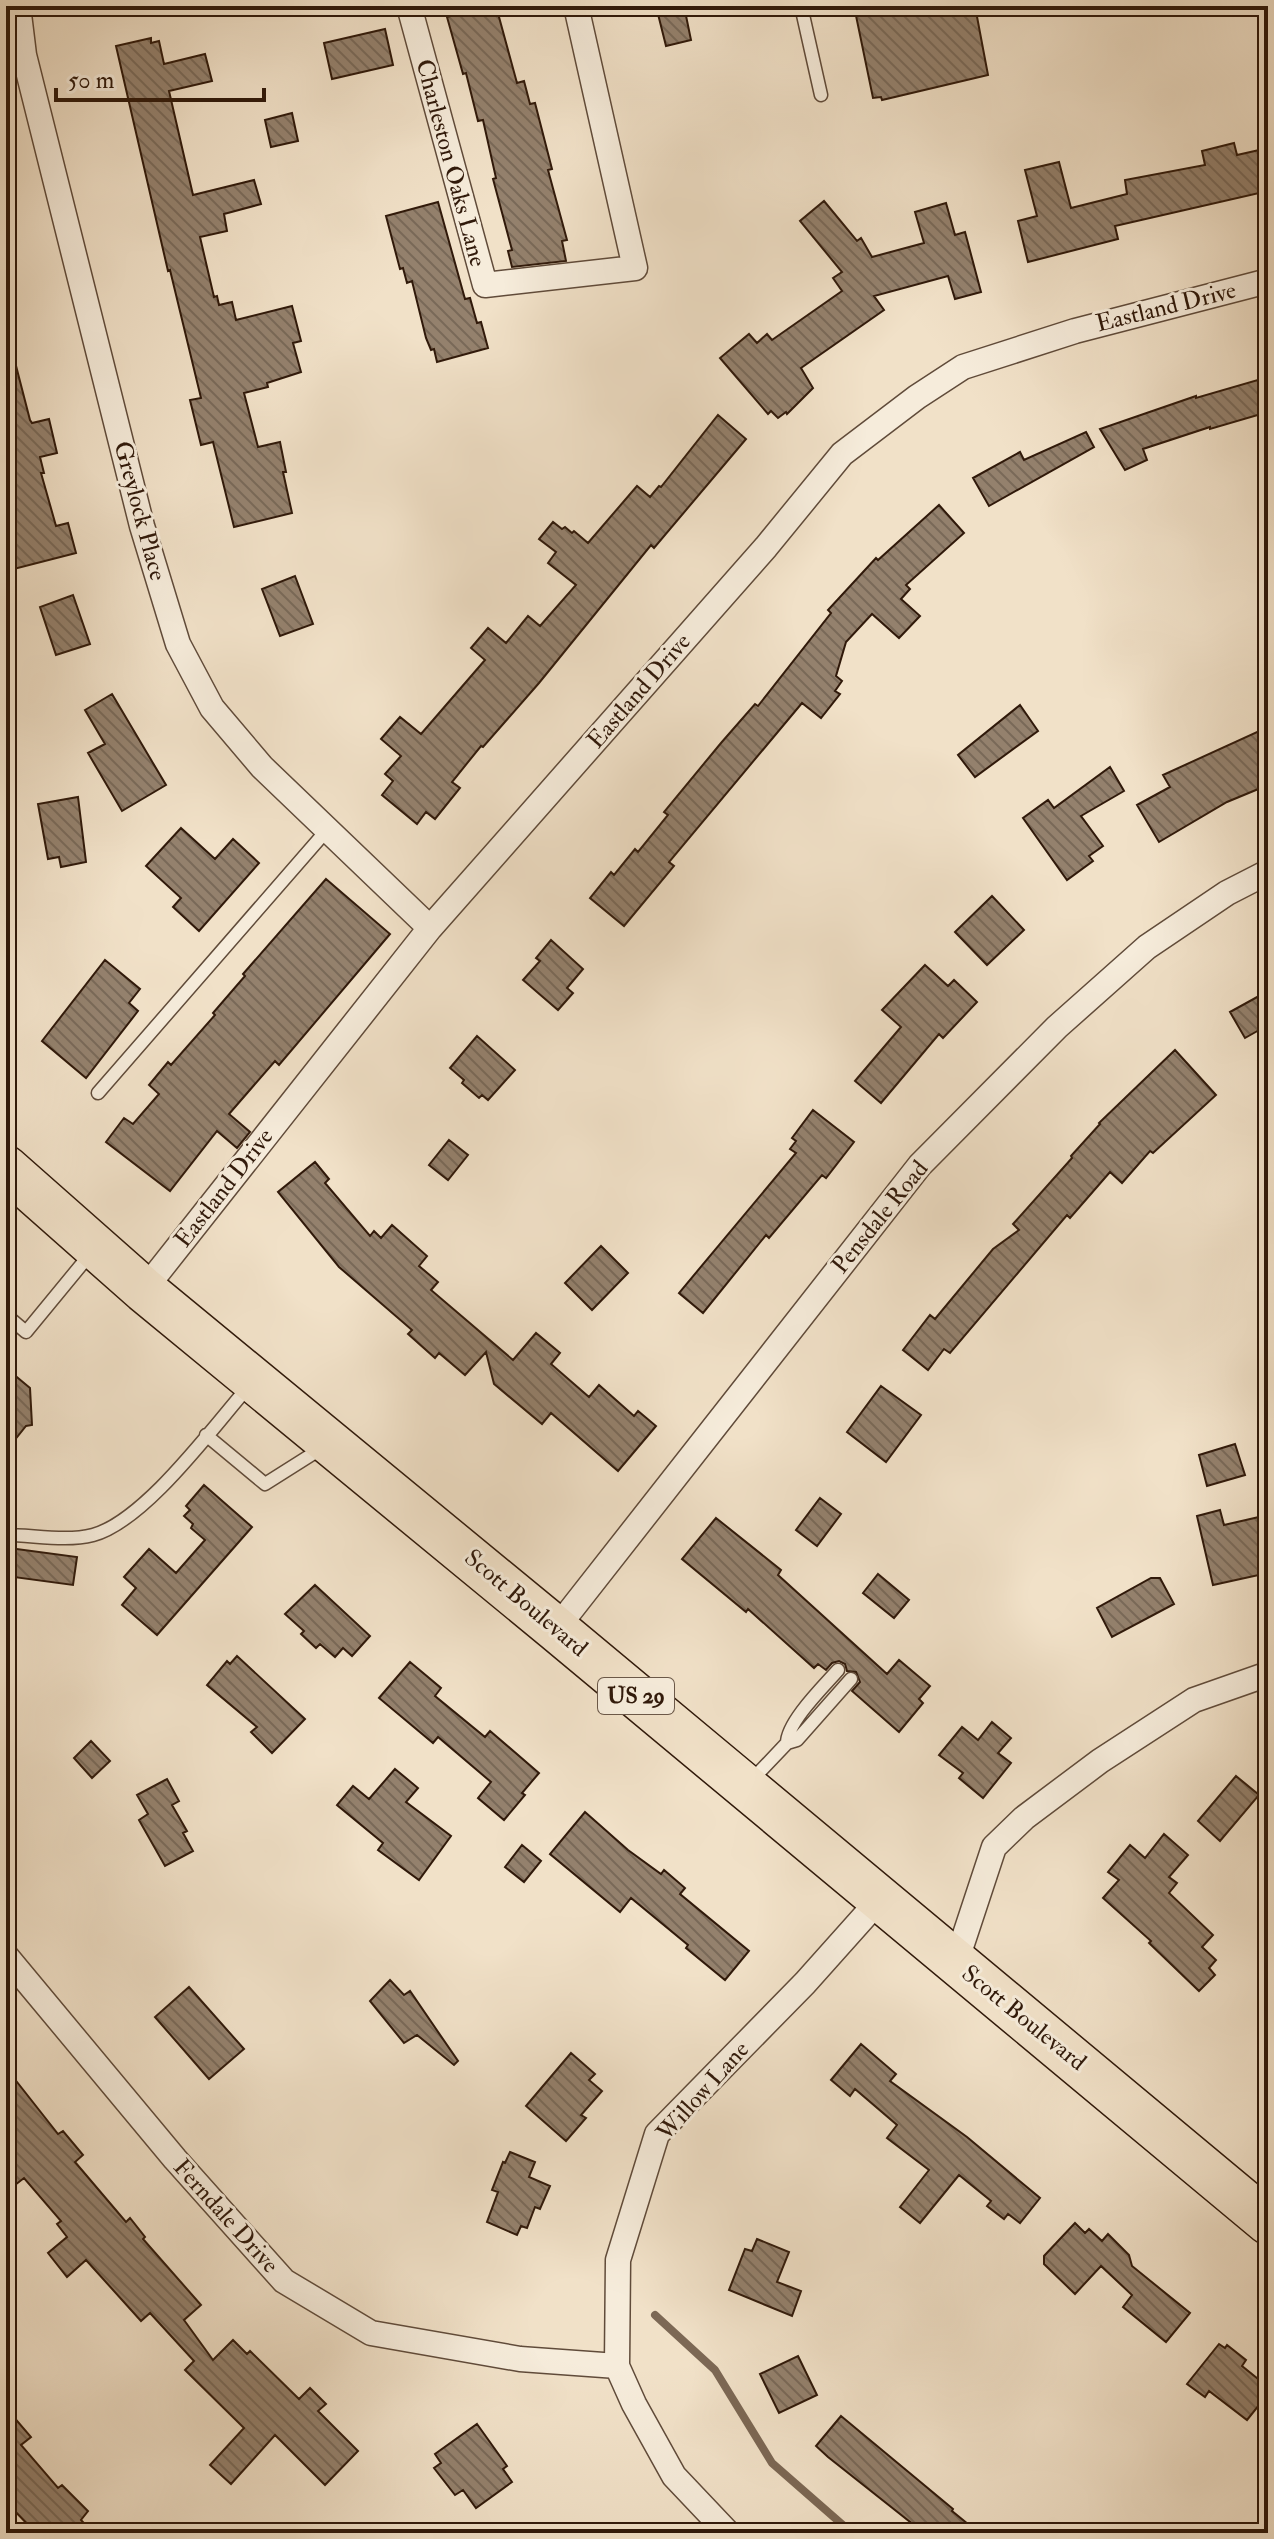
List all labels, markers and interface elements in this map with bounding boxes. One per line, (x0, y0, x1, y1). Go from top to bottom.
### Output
scale bar (56, 52, 264, 102)
street label: Charleston Oaks Lane (408, 56, 494, 270)
text: 50 m (68, 65, 115, 96)
street label: Eastland Drive (1093, 275, 1239, 339)
street label: Greylock Place (107, 438, 173, 584)
street label: Eastland Drive (580, 627, 698, 755)
street label: Eastland Drive (168, 1122, 280, 1254)
street label: Pensdale Road (825, 1154, 935, 1280)
street label: Scott Boulevard (458, 1542, 594, 1664)
road number: US 29 (598, 1678, 674, 1714)
street label: Scott Boulevard (955, 1958, 1093, 2078)
street label: Willow Lane (649, 2035, 756, 2148)
street label: Ferndale Drive (166, 2152, 286, 2280)

